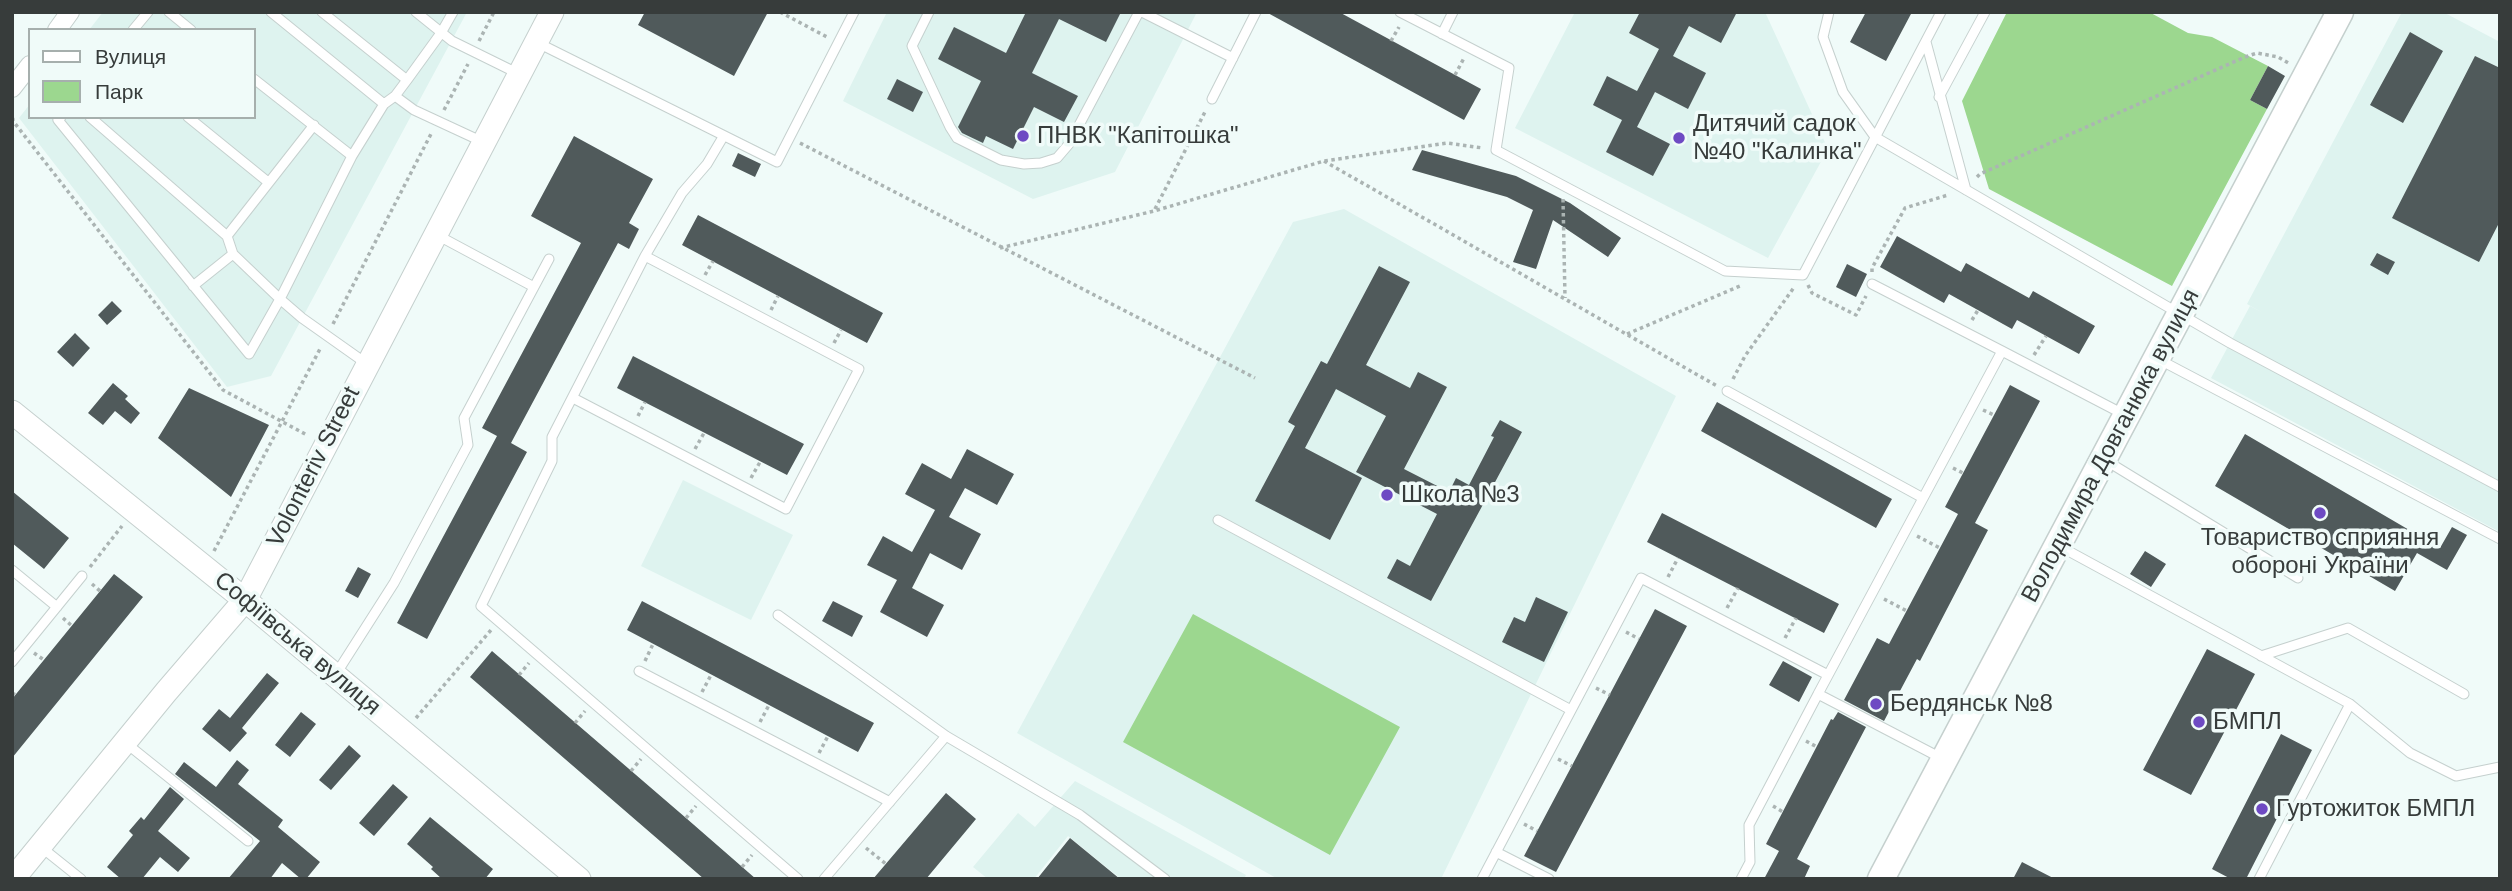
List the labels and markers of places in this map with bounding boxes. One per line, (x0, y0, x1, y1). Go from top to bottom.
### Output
place label: Дитячий садок №40 "Калинка" (1693, 110, 1862, 166)
place label: ПНВК "Капітошка" (1037, 122, 1239, 150)
marker: ПНВК "Капітошка" (1015, 128, 1031, 144)
marker: Дитячий садок №40 "Калинка" (1671, 130, 1687, 146)
place label: Школа №3 (1401, 481, 1520, 509)
marker: Школа №3 (1379, 487, 1395, 503)
marker: Товариство сприяння обороні України (2312, 505, 2328, 521)
place label: Товариство сприяння обороні України (2201, 524, 2439, 580)
place label: Бердянськ №8 (1890, 690, 2053, 718)
marker: Бердянськ №8 (1868, 696, 1884, 712)
place label: БМПЛ (2213, 708, 2282, 736)
marker: БМПЛ (2191, 714, 2207, 730)
place label: Гуртожиток БМПЛ (2276, 795, 2475, 823)
marker: Гуртожиток БМПЛ (2254, 801, 2270, 817)

